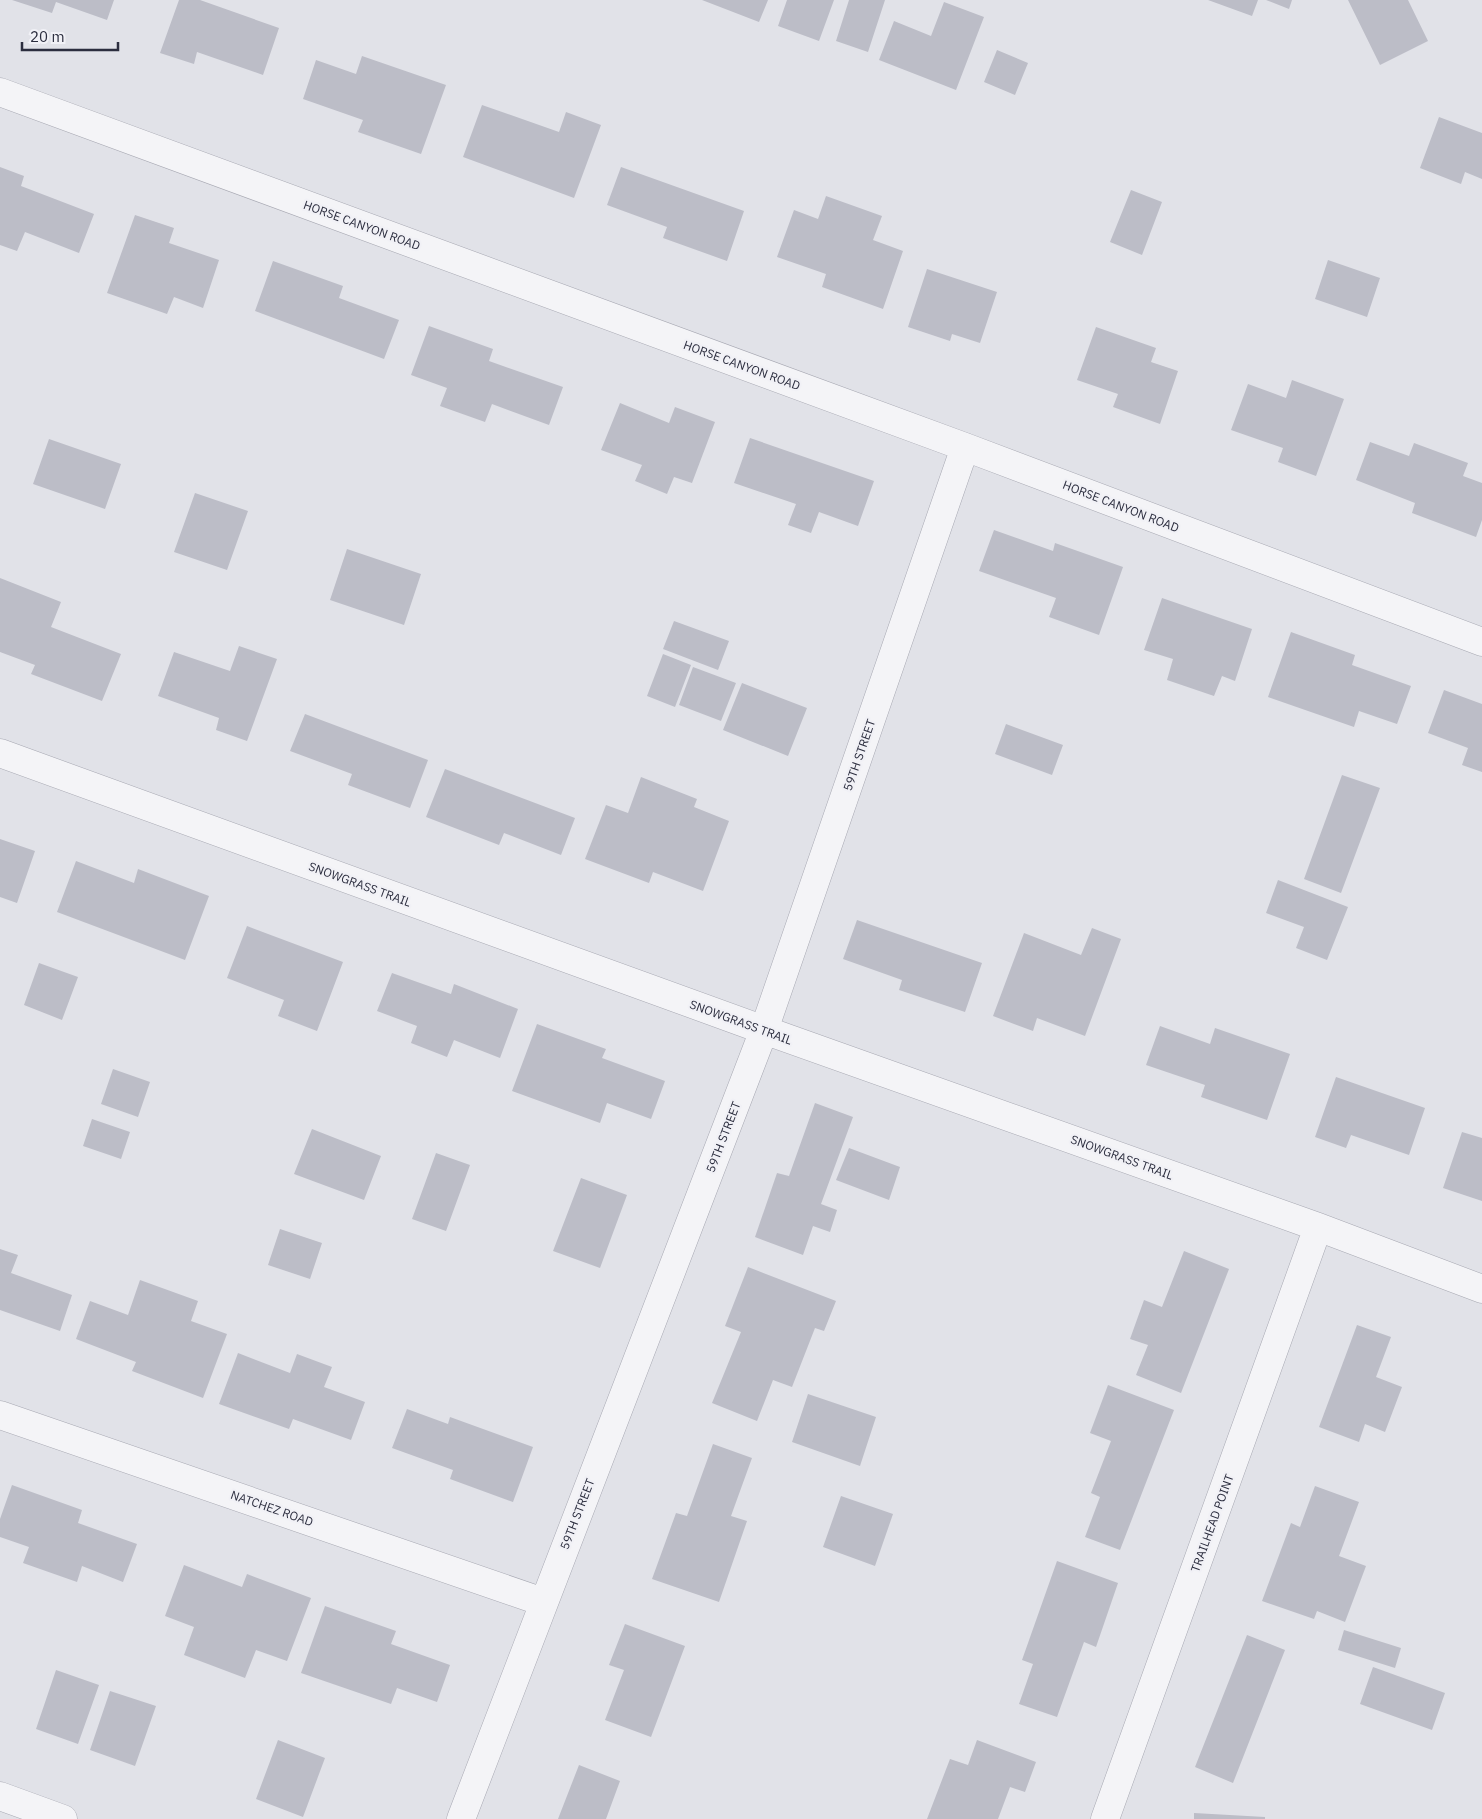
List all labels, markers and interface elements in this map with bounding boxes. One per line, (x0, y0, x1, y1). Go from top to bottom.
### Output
scale bar (22, 20, 119, 52)
text: 20 m (30, 27, 65, 46)
street label: HORSE CANYON ROAD (302, 197, 422, 253)
street label: HORSE CANYON ROAD (682, 337, 802, 393)
street label: HORSE CANYON ROAD (1061, 477, 1181, 535)
street label: 59TH STREET (840, 717, 878, 793)
street label: SNOWGRASS TRAIL (307, 858, 413, 910)
street label: SNOWGRASS TRAIL (688, 996, 794, 1048)
street label: 59TH STREET (703, 1099, 743, 1175)
street label: SNOWGRASS TRAIL (1069, 1131, 1175, 1183)
street label: TRAILHEAD POINT (1187, 1472, 1237, 1574)
street label: 59TH STREET (557, 1476, 597, 1552)
street label: NATCHEZ ROAD (229, 1487, 315, 1529)

